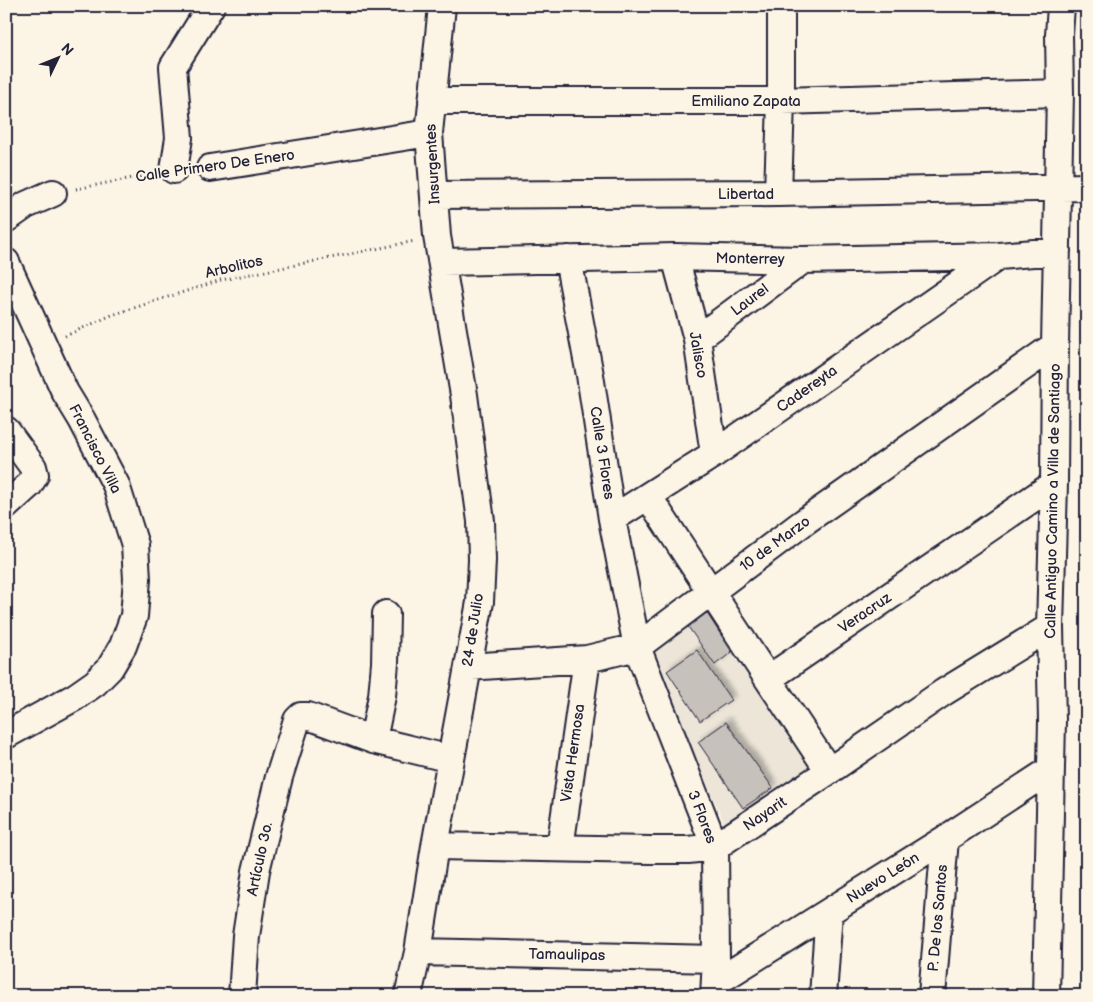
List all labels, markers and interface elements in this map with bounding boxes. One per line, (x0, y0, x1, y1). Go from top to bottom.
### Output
north arrow (32, 32, 82, 82)
text: N (57, 40, 77, 59)
street label: Emiliano Zapata (691, 92, 801, 111)
street label: Insurgentes (421, 123, 445, 205)
street label: Calle Primero De Enero (134, 145, 296, 187)
street label: Libertad (718, 185, 774, 204)
street label: Monterrey (715, 249, 785, 269)
street label: Arbolitos (203, 251, 265, 283)
street label: Laurel (727, 280, 773, 320)
street label: Jalisco (685, 330, 711, 380)
street label: Cadereyta (773, 361, 841, 417)
street label: Calle Antiguo Camino a Villa de Santiago (1041, 363, 1065, 639)
street label: Francisco Villa (64, 401, 126, 497)
street label: Calle 3 Flores (585, 405, 619, 502)
street label: 10 de Marzo (736, 512, 814, 576)
street label: Veracruz (835, 588, 896, 638)
street label: 24 de Julio (458, 592, 488, 668)
street label: Vista Hermosa (557, 703, 589, 803)
street label: 3 Flores (683, 788, 721, 847)
street label: Nayarit (740, 792, 791, 835)
street label: Artículo 3o. (243, 820, 277, 898)
street label: Nuevo León (843, 848, 923, 908)
street label: P. De los Santos (924, 863, 952, 972)
street label: Tamaulipas (529, 945, 606, 965)

